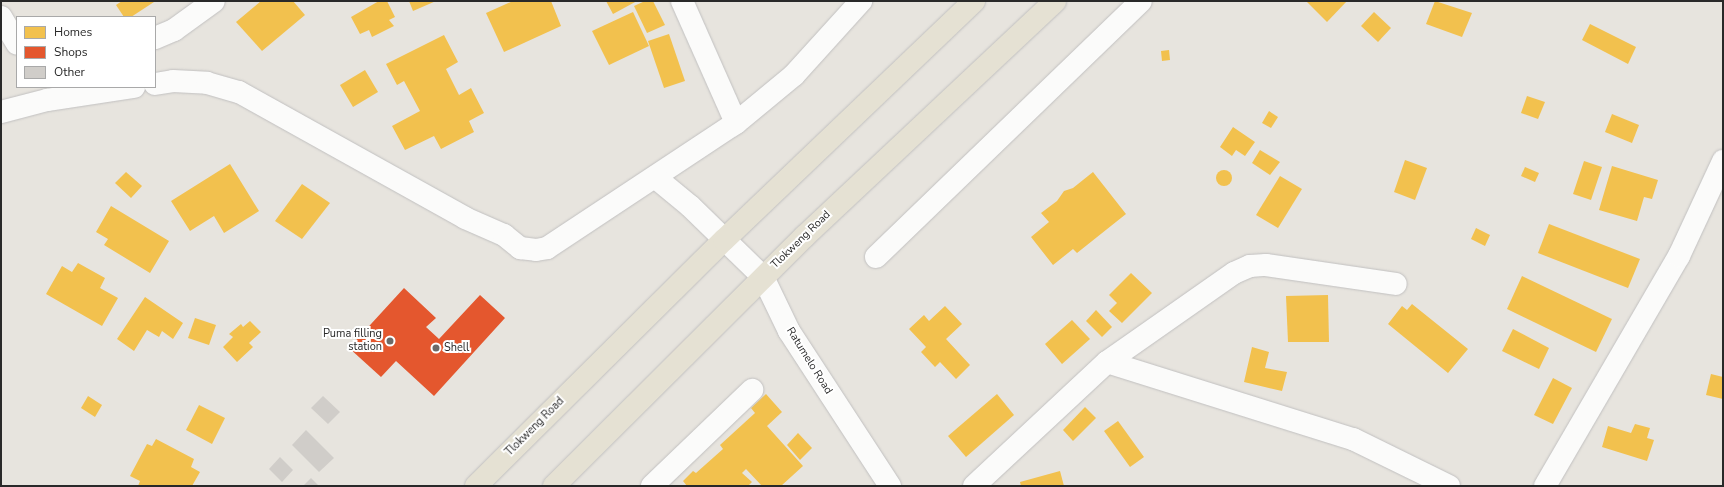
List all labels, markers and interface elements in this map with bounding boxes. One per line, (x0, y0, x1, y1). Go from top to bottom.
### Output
legend (16, 16, 156, 88)
text: Homes (54, 24, 92, 40)
text: Shops (54, 44, 88, 60)
text: Other (54, 64, 85, 80)
street label: Tlokweng Road (769, 208, 833, 272)
street label: Ratumelo Road (783, 325, 835, 397)
place label: Puma filling station (323, 328, 382, 354)
marker: Puma filling station (385, 336, 395, 346)
place label: Shell (444, 341, 469, 355)
marker: Shell (431, 343, 441, 353)
street label: Tlokweng Road (503, 395, 567, 459)

